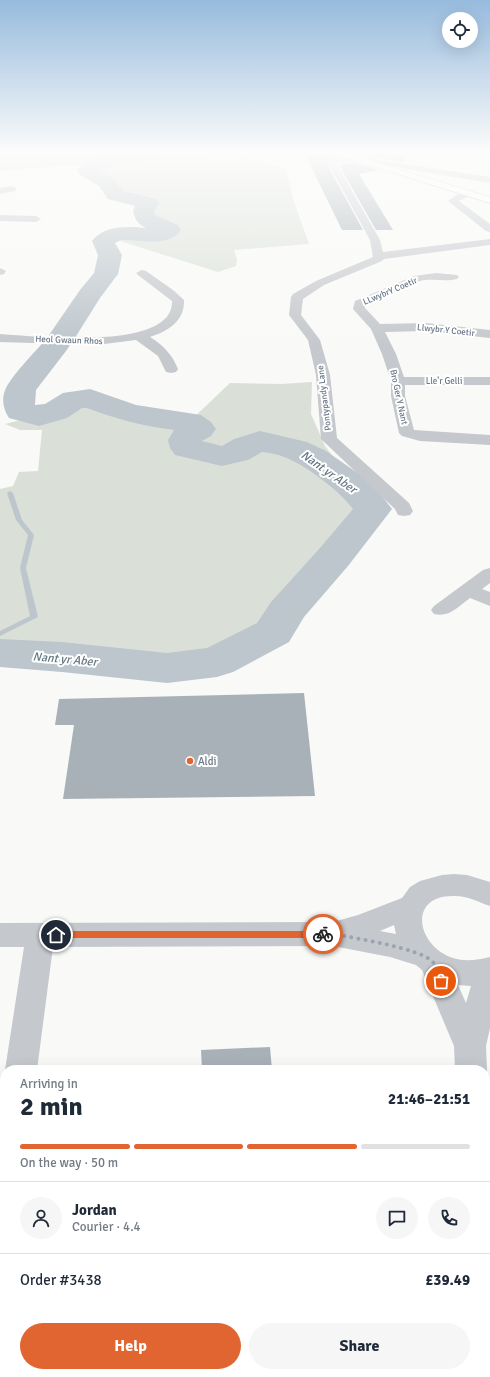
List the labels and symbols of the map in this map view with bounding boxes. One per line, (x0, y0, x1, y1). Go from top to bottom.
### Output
street label: LLwybrY Coetir (361, 275, 420, 308)
street label: Llwybr Y Coetir (417, 322, 476, 339)
street label: Heol Gwaun Rhos (35, 334, 103, 347)
street label: Pontypandy Lane (315, 364, 334, 431)
street label: Bro Ger Y Nant (387, 369, 410, 426)
street label: Lle'r Gelli (426, 376, 462, 387)
water label: Nant yr Aber (298, 448, 361, 498)
water label: Nant yr Aber (32, 649, 99, 670)
place label: Aldi (198, 755, 217, 768)
marker: Aldi (185, 756, 195, 766)
courier (303, 914, 343, 954)
pin (39, 918, 73, 952)
pin (424, 964, 458, 998)

